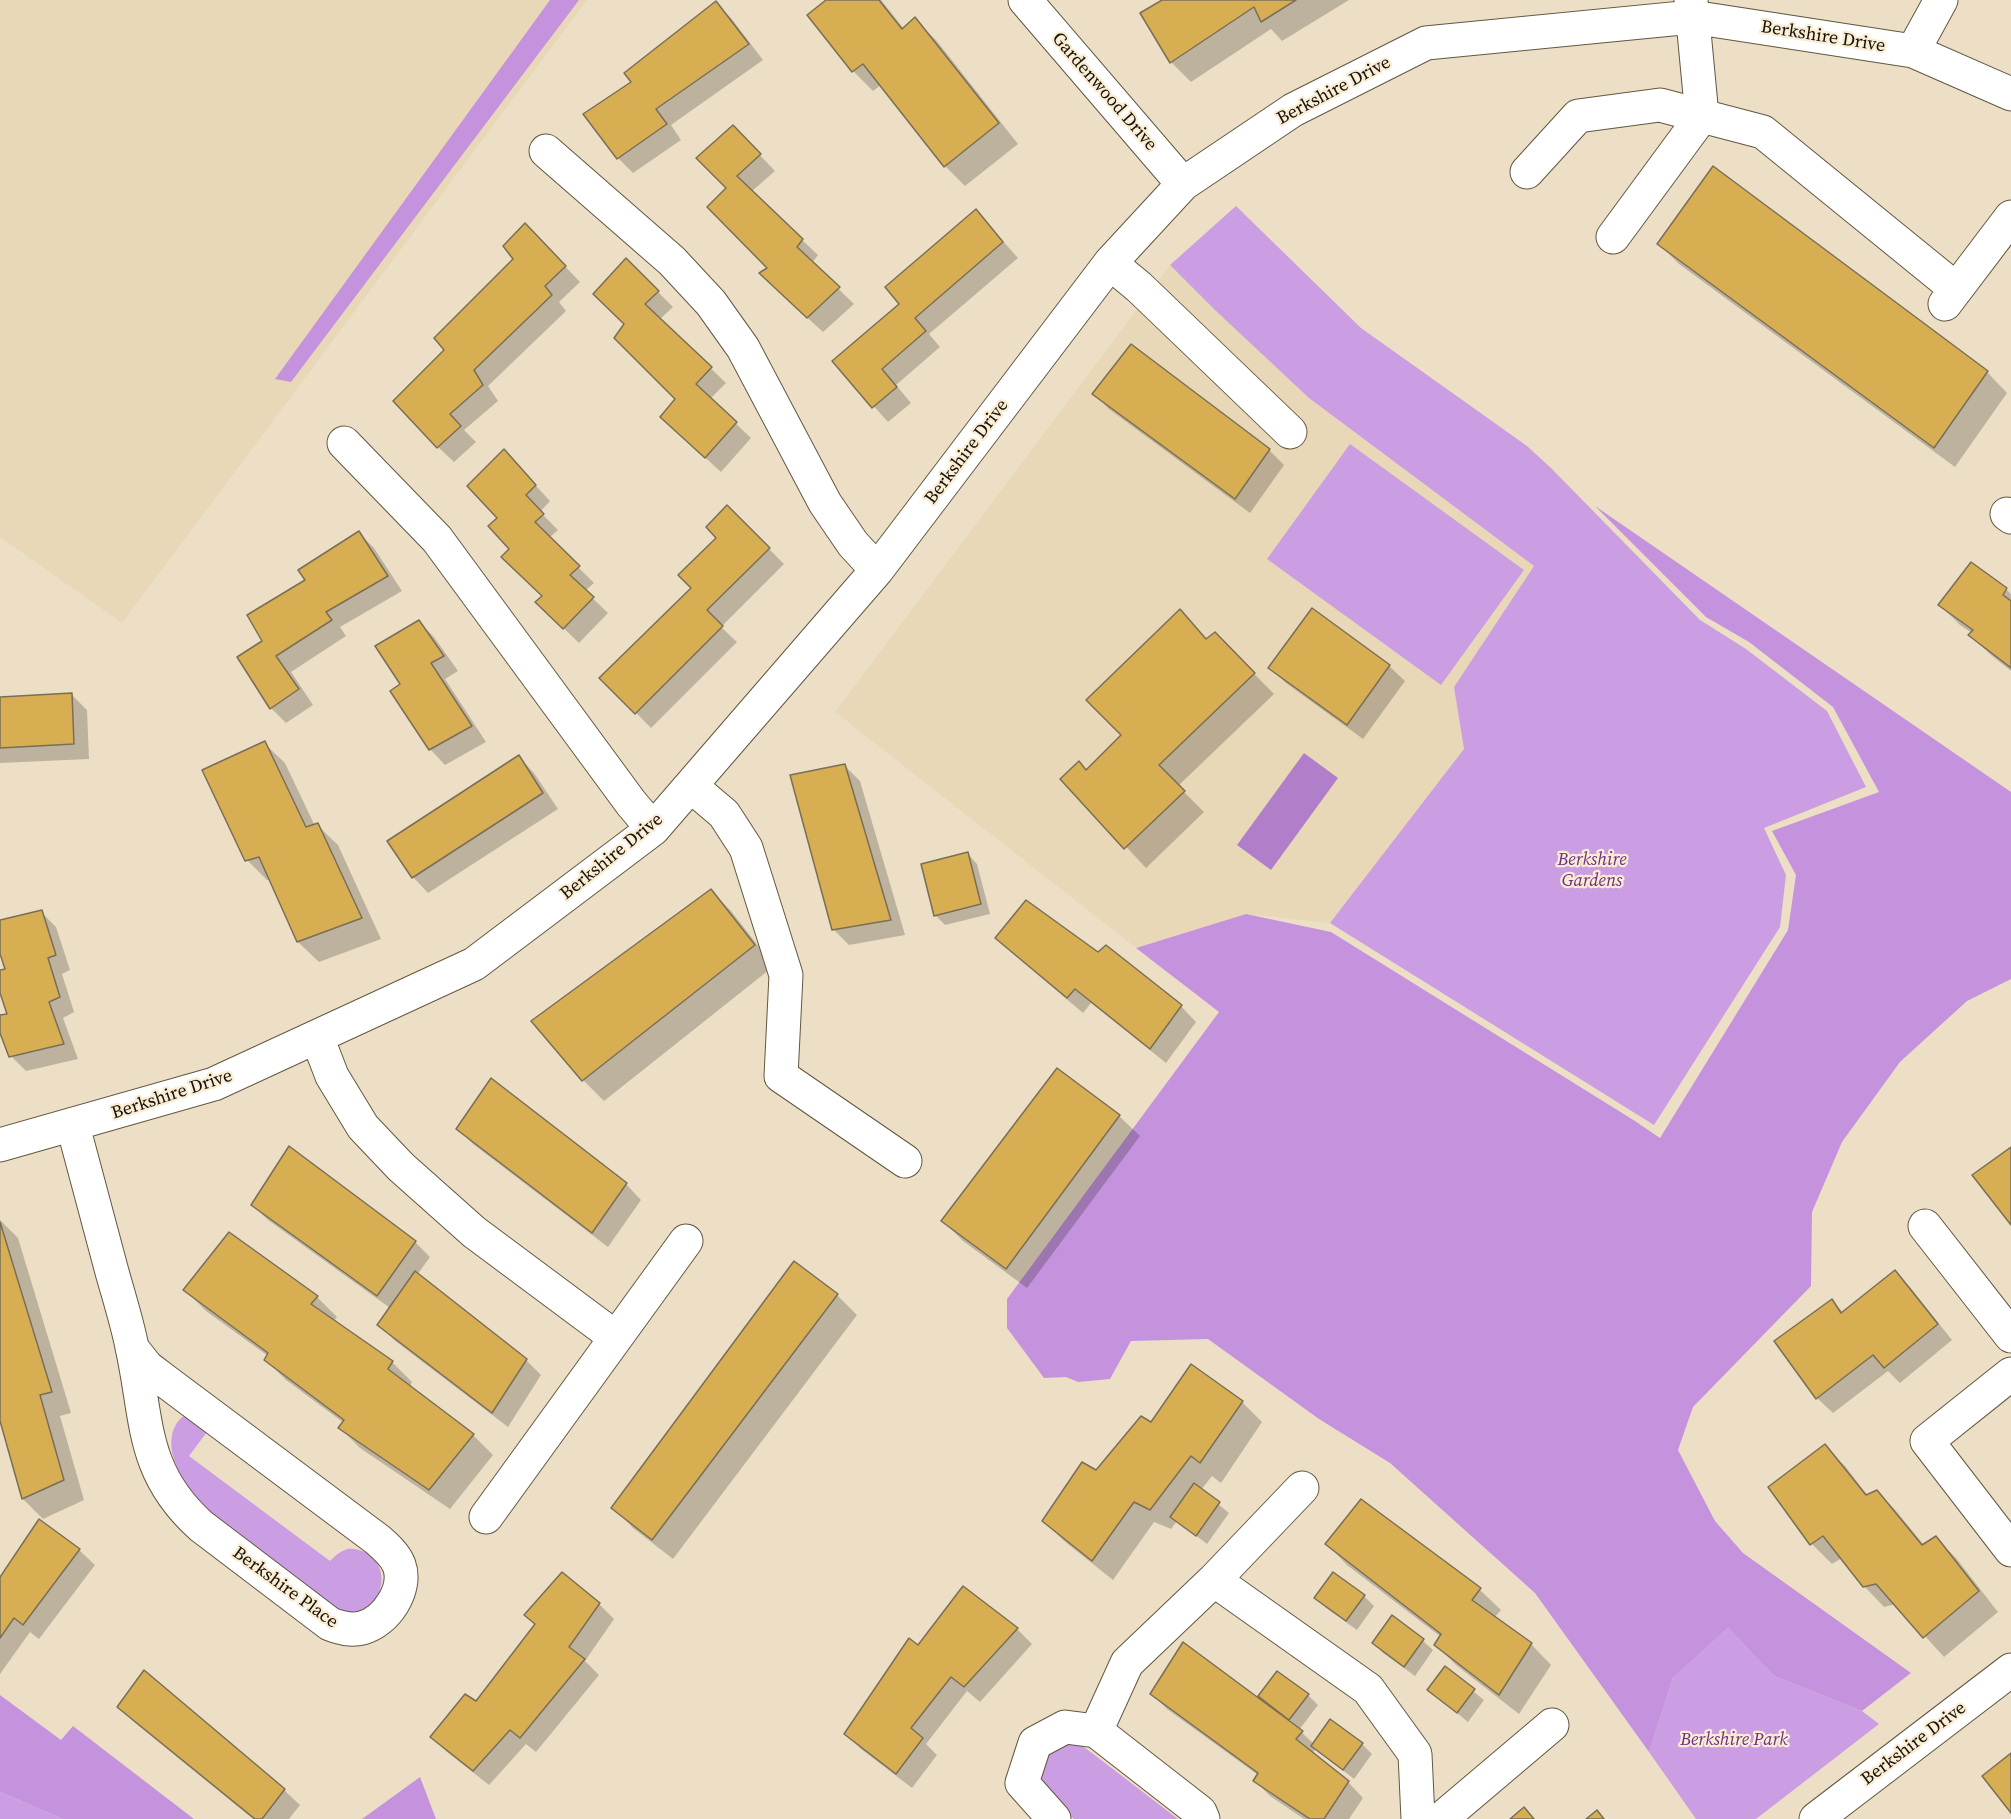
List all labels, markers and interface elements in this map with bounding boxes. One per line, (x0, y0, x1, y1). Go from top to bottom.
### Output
street label: Berkshire Drive (1759, 17, 1887, 57)
street label: Gardenwood Drive (1047, 29, 1161, 155)
street label: Berkshire Drive (1273, 52, 1395, 130)
street label: Berkshire Drive (921, 395, 1013, 509)
street label: Berkshire Drive (556, 809, 668, 905)
park label: Berkshire Gardens (1557, 849, 1627, 892)
street label: Berkshire Drive (109, 1065, 235, 1125)
street label: Berkshire Place (228, 1542, 342, 1634)
street label: Berkshire Drive (1857, 1698, 1971, 1790)
park label: Berkshire Park (1680, 1729, 1788, 1751)

